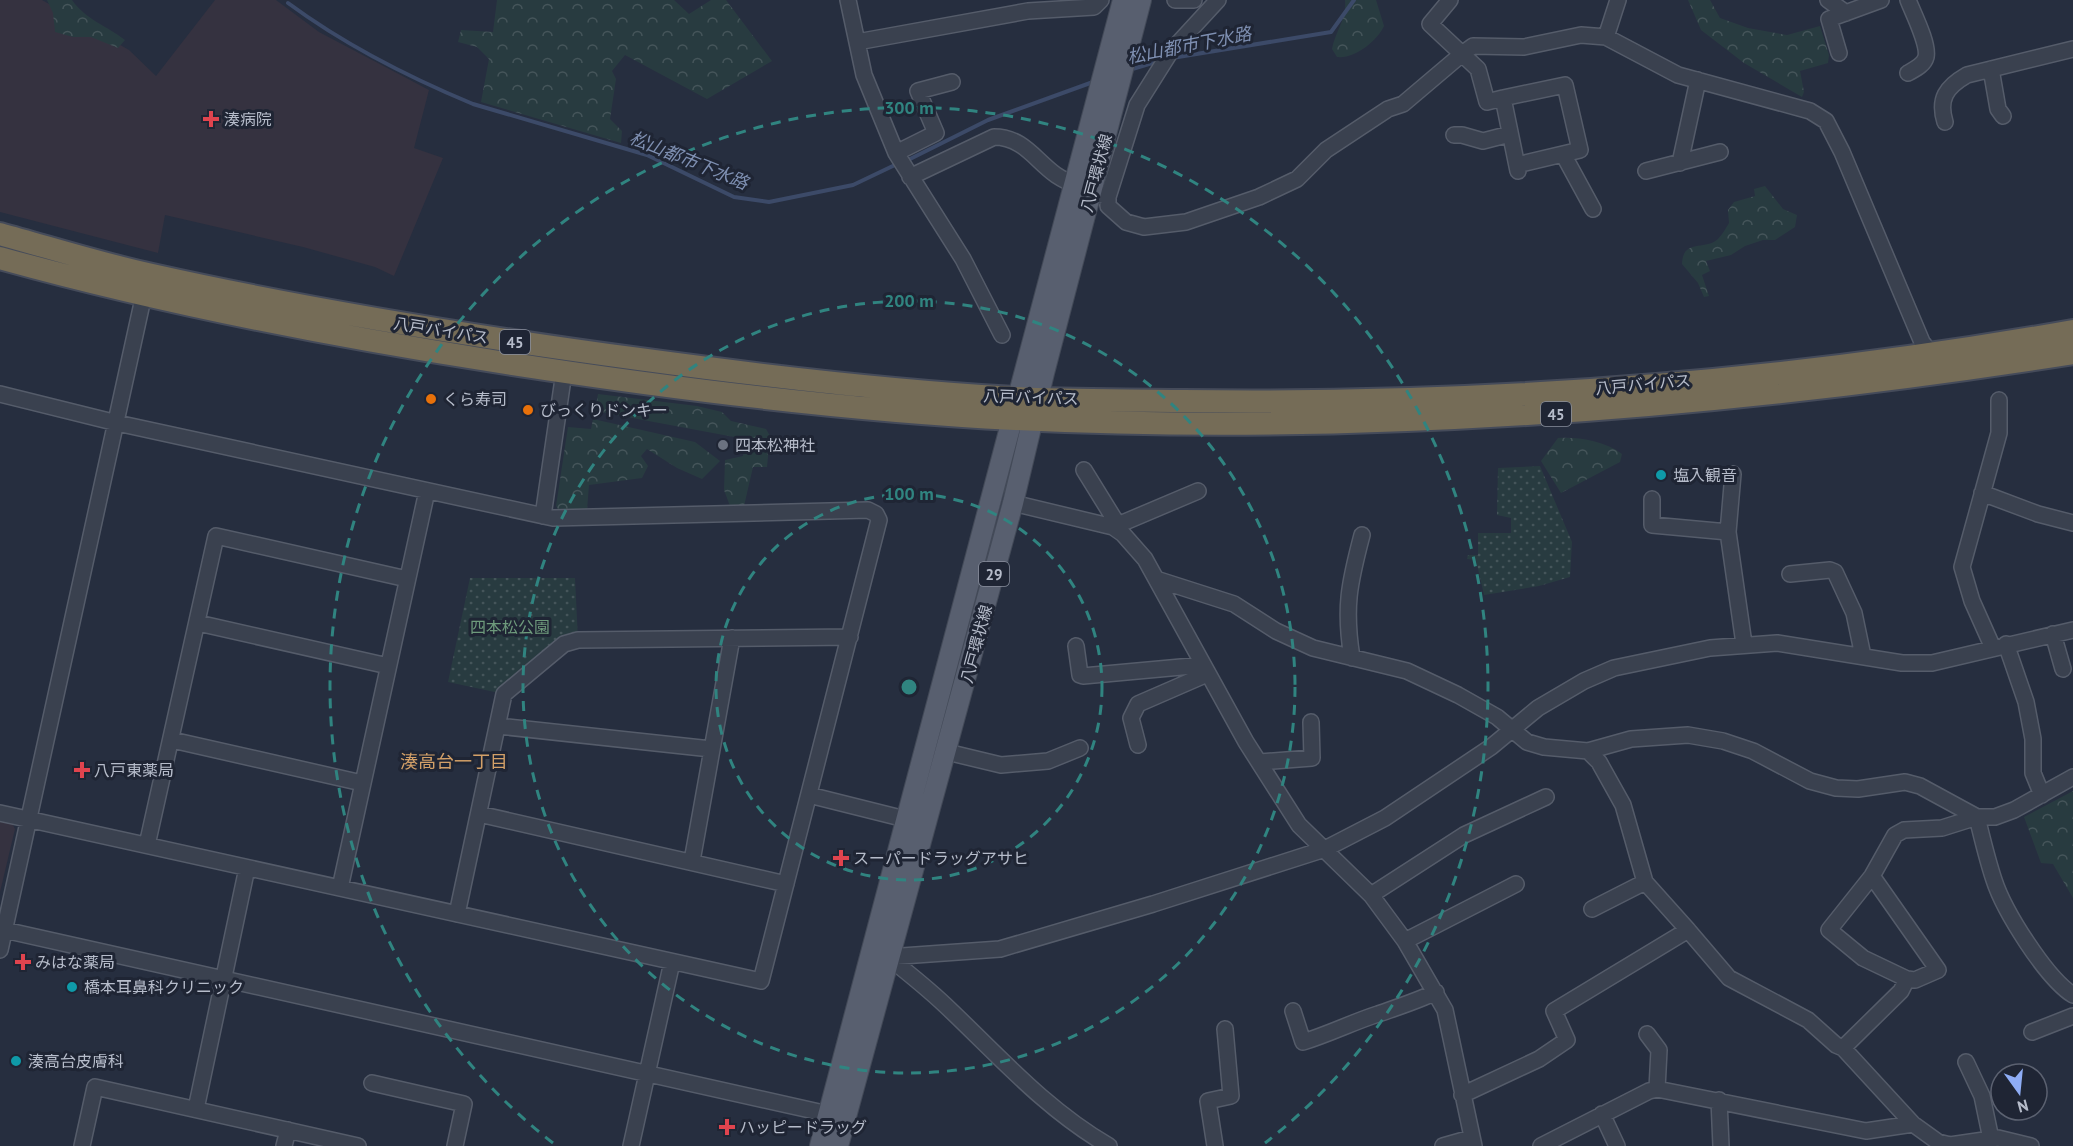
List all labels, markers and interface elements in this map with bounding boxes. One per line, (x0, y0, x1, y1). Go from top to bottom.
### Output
water label: 松山都市下水路 (1125, 21, 1255, 68)
text: 300 m (884, 96, 934, 119)
place label: 湊病院 (224, 109, 272, 129)
marker: 湊病院 (202, 110, 220, 128)
water label: 松山都市下水路 (626, 126, 754, 195)
street label: 八戸環状線 (1076, 132, 1116, 214)
text: 200 m (884, 289, 934, 312)
street label: 八戸バイパス (392, 313, 490, 347)
road number: 45 (500, 330, 530, 354)
street label: 八戸バイパス (1594, 370, 1692, 398)
street label: 八戸バイパス (983, 385, 1079, 409)
place label: くら寿司 (443, 389, 507, 409)
marker: くら寿司 (424, 392, 438, 406)
place label: びっくりドンキー (540, 400, 668, 420)
road number: 45 (1541, 402, 1571, 426)
marker: びっくりドンキー (521, 403, 535, 417)
place label: 四本松神社 (735, 435, 815, 455)
marker: 四本松神社 (716, 438, 730, 452)
place label: 塩入観音 (1673, 465, 1737, 485)
marker: 塩入観音 (1654, 468, 1668, 482)
text: 100 m (884, 482, 934, 505)
road number: 29 (979, 562, 1009, 586)
street label: 八戸環状線 (956, 603, 996, 685)
park label: 四本松公園 (470, 617, 550, 637)
centre of rings (899, 677, 919, 697)
district label: 湊高台一丁目 (400, 750, 508, 773)
place label: 八戸東薬局 (94, 760, 174, 780)
marker: 八戸東薬局 (75, 763, 89, 777)
place label: スーパードラッグアサヒ (853, 848, 1029, 868)
marker: スーパードラッグアサヒ (834, 851, 848, 865)
place label: みはな薬局 (35, 952, 115, 972)
marker: みはな薬局 (16, 955, 30, 969)
place label: 橋本耳鼻科クリニック (84, 977, 244, 997)
marker: 橋本耳鼻科クリニック (65, 980, 79, 994)
place label: 湊高台皮膚科 (28, 1051, 124, 1071)
marker: 湊高台皮膚科 (9, 1054, 23, 1068)
north arrow (1989, 1062, 2049, 1122)
text: N (2015, 1095, 2031, 1118)
place label: ハッピードラッグ (739, 1117, 867, 1137)
marker: ハッピードラッグ (720, 1120, 734, 1134)

